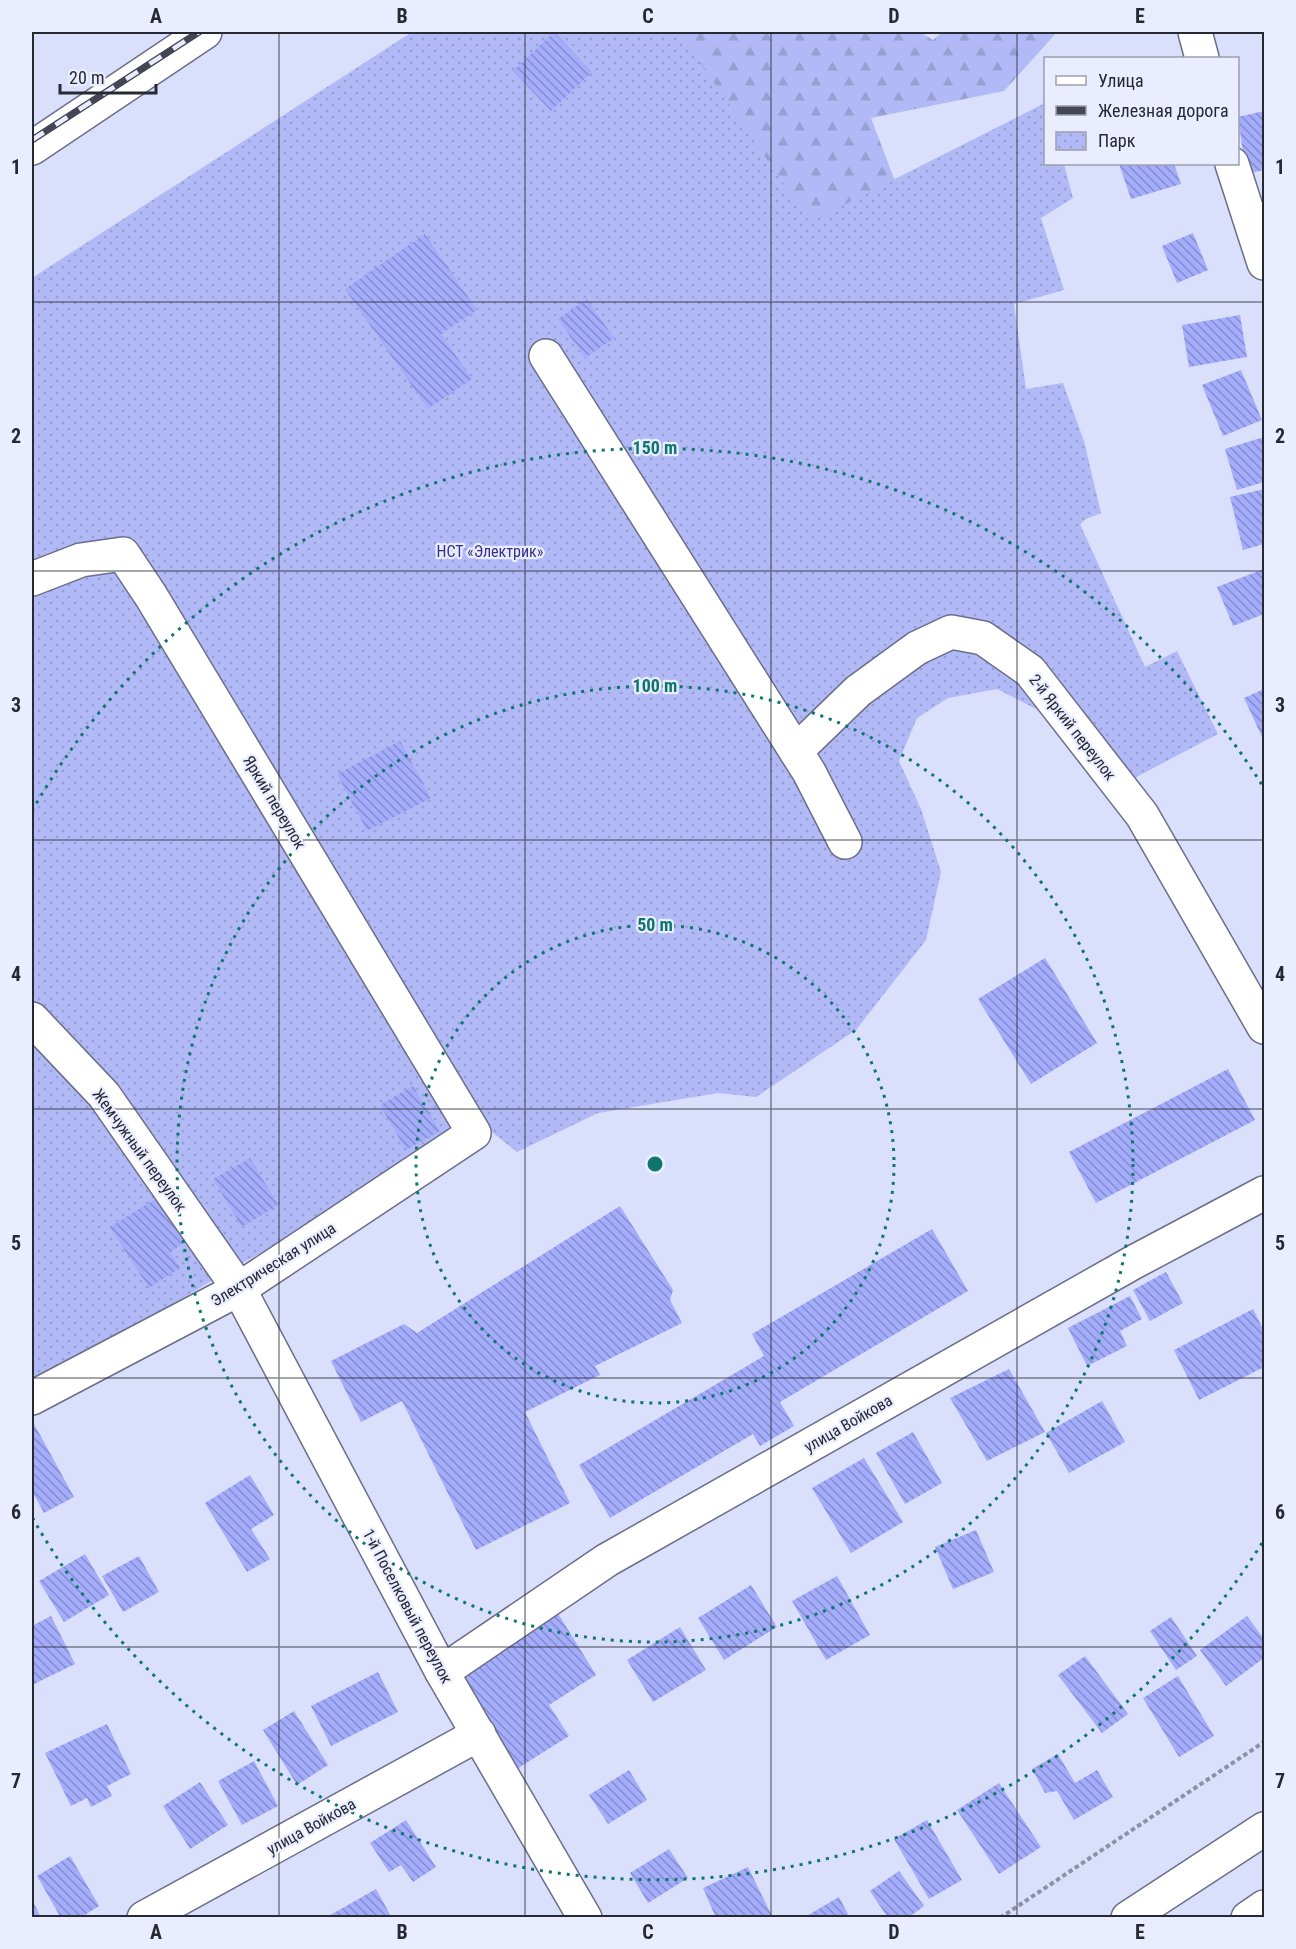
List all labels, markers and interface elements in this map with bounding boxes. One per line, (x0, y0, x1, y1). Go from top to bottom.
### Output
text: A (150, 4, 162, 28)
text: B (396, 4, 408, 28)
text: C (642, 4, 654, 28)
text: D (888, 4, 900, 28)
text: E (1135, 4, 1145, 28)
scale bar (60, 57, 156, 95)
legend (1044, 57, 1239, 165)
text: 20 m (69, 67, 104, 88)
text: Улица (1098, 70, 1144, 91)
text: Железная дорога (1098, 100, 1229, 121)
text: Парк (1098, 130, 1136, 151)
text: 1 (11, 155, 21, 179)
text: 1 (1275, 155, 1285, 179)
text: 2 (11, 424, 21, 448)
text: 2 (1275, 424, 1285, 448)
text: 150 m (633, 437, 677, 458)
park label: НСТ «Электрик» (437, 542, 544, 561)
street label: 2-й Яркий переулок (1025, 670, 1120, 784)
text: 100 m (633, 675, 677, 696)
text: 3 (11, 693, 21, 717)
text: 3 (1275, 693, 1285, 717)
street label: Яркий переулок (239, 752, 310, 853)
text: 50 m (637, 914, 673, 935)
text: 4 (11, 962, 21, 986)
text: 4 (1275, 962, 1285, 986)
street label: Жемчужный переулок (89, 1085, 191, 1216)
centre of rings (645, 1154, 665, 1174)
street label: Электрическая улица (207, 1218, 339, 1311)
text: 5 (11, 1231, 21, 1255)
text: 5 (1275, 1231, 1285, 1255)
street label: улица Войкова (801, 1391, 896, 1456)
text: 6 (11, 1500, 21, 1524)
text: 6 (1275, 1500, 1285, 1524)
street label: 1-й Поселковый переулок (359, 1526, 457, 1687)
text: 7 (11, 1769, 21, 1793)
text: 7 (1275, 1769, 1285, 1793)
street label: улица Войкова (264, 1794, 359, 1859)
text: A (150, 1920, 162, 1944)
text: B (396, 1920, 408, 1944)
text: C (642, 1920, 654, 1944)
text: D (888, 1920, 900, 1944)
text: E (1135, 1920, 1145, 1944)

